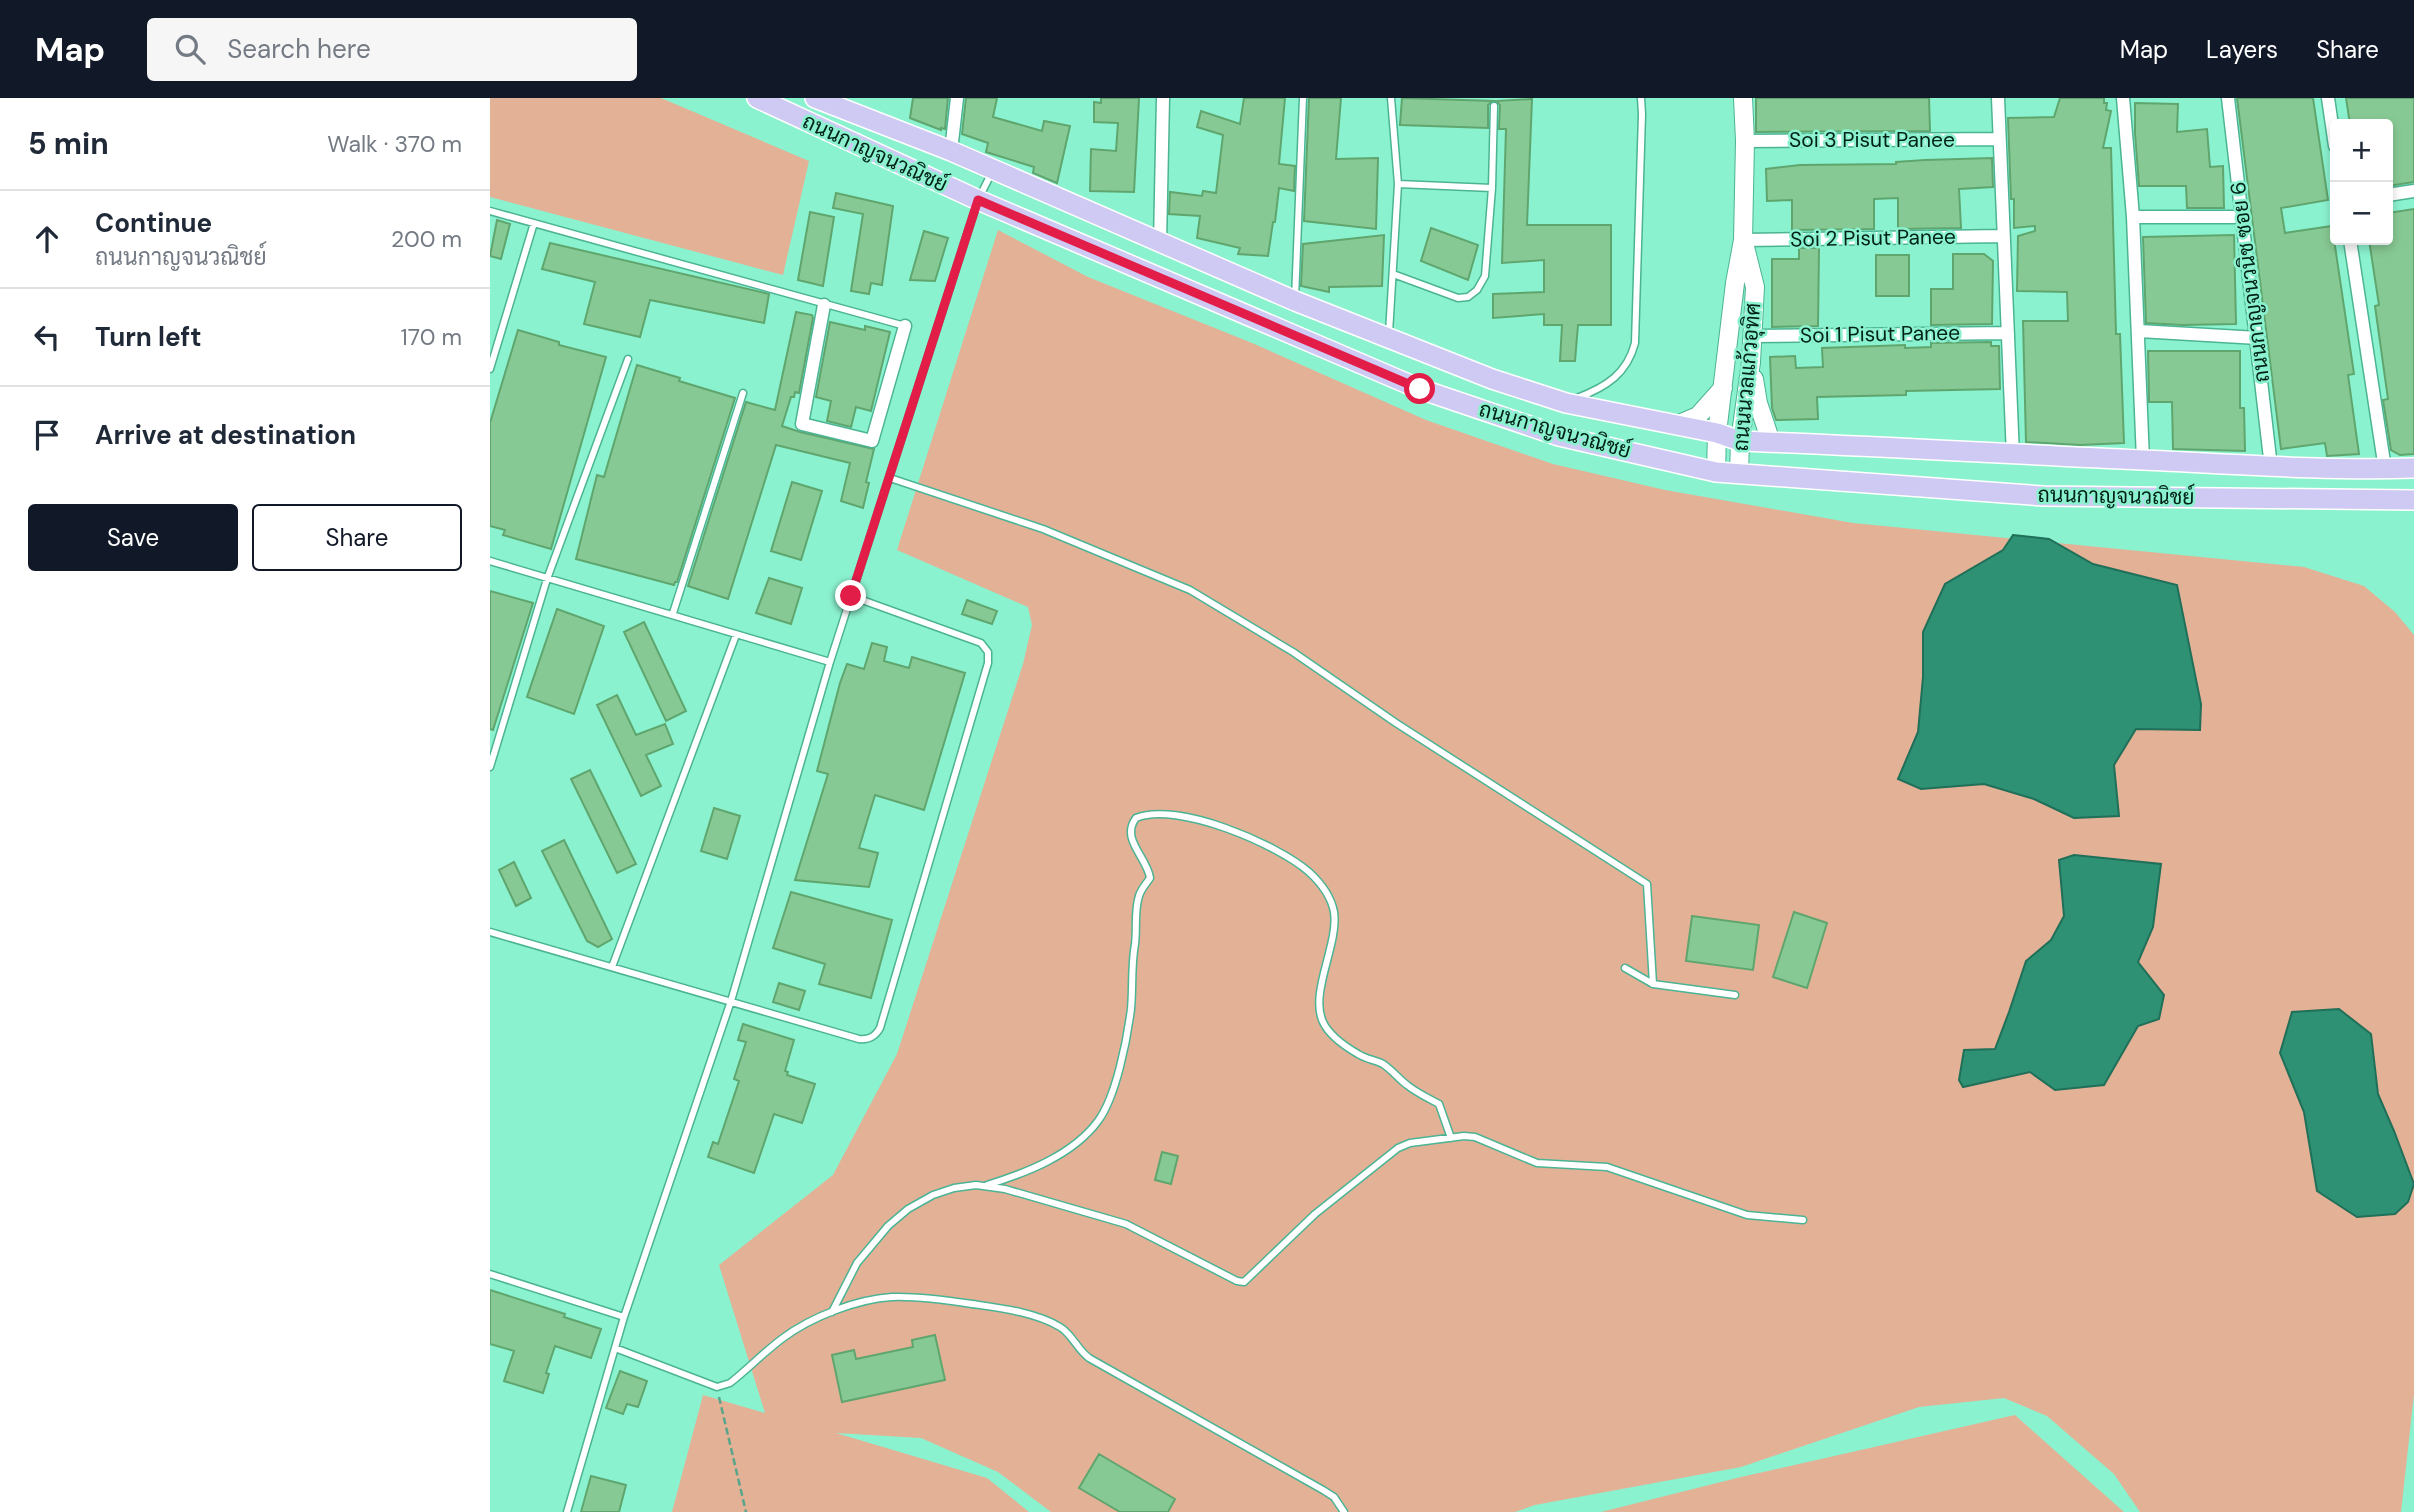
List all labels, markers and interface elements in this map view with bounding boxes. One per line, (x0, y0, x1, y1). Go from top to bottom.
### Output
search box (147, 18, 637, 81)
text: Map (35, 28, 105, 71)
icon: search (171, 30, 209, 68)
text: Search here (227, 32, 371, 66)
text: Map (2120, 34, 2168, 65)
text: Layers (2206, 34, 2278, 65)
text: Share (2316, 34, 2379, 65)
street label: ถนนกาญจนวณิชย์ (798, 107, 952, 199)
map controls (2330, 119, 2393, 245)
button: + (2330, 119, 2393, 182)
text: 5 min (28, 124, 109, 163)
street label: Soi 3 Pisut Panee (1789, 126, 1955, 154)
text: Walk · 370 m (327, 129, 462, 159)
street label: ถนนกาญจนวนิช ซอย 6 (2224, 180, 2276, 384)
button: − (2330, 182, 2393, 245)
text: Continue (95, 206, 212, 240)
icon: ahead (28, 220, 66, 258)
street label: Soi 2 Pisut Panee (1790, 223, 1956, 253)
text: 200 m (391, 224, 462, 254)
text: ถนนกาญจนวณิชย์ (95, 242, 267, 272)
street label: ถนนนวลแก้วอุทิศ (1727, 302, 1767, 452)
icon: left (28, 318, 66, 356)
street label: Soi 1 Pisut Panee (1800, 319, 1960, 349)
text: Turn left (95, 320, 202, 354)
text: 170 m (401, 322, 462, 352)
route start (1404, 373, 1435, 404)
street label: ถนนกาญจนวณิชย์ (1476, 395, 1634, 465)
icon: arrive (28, 416, 66, 454)
text: Arrive at destination (95, 418, 356, 452)
street label: ถนนกาญจนวณิชย์ (2037, 481, 2195, 511)
button: Save (28, 504, 238, 571)
button: Share (252, 504, 462, 571)
route end (835, 580, 866, 611)

